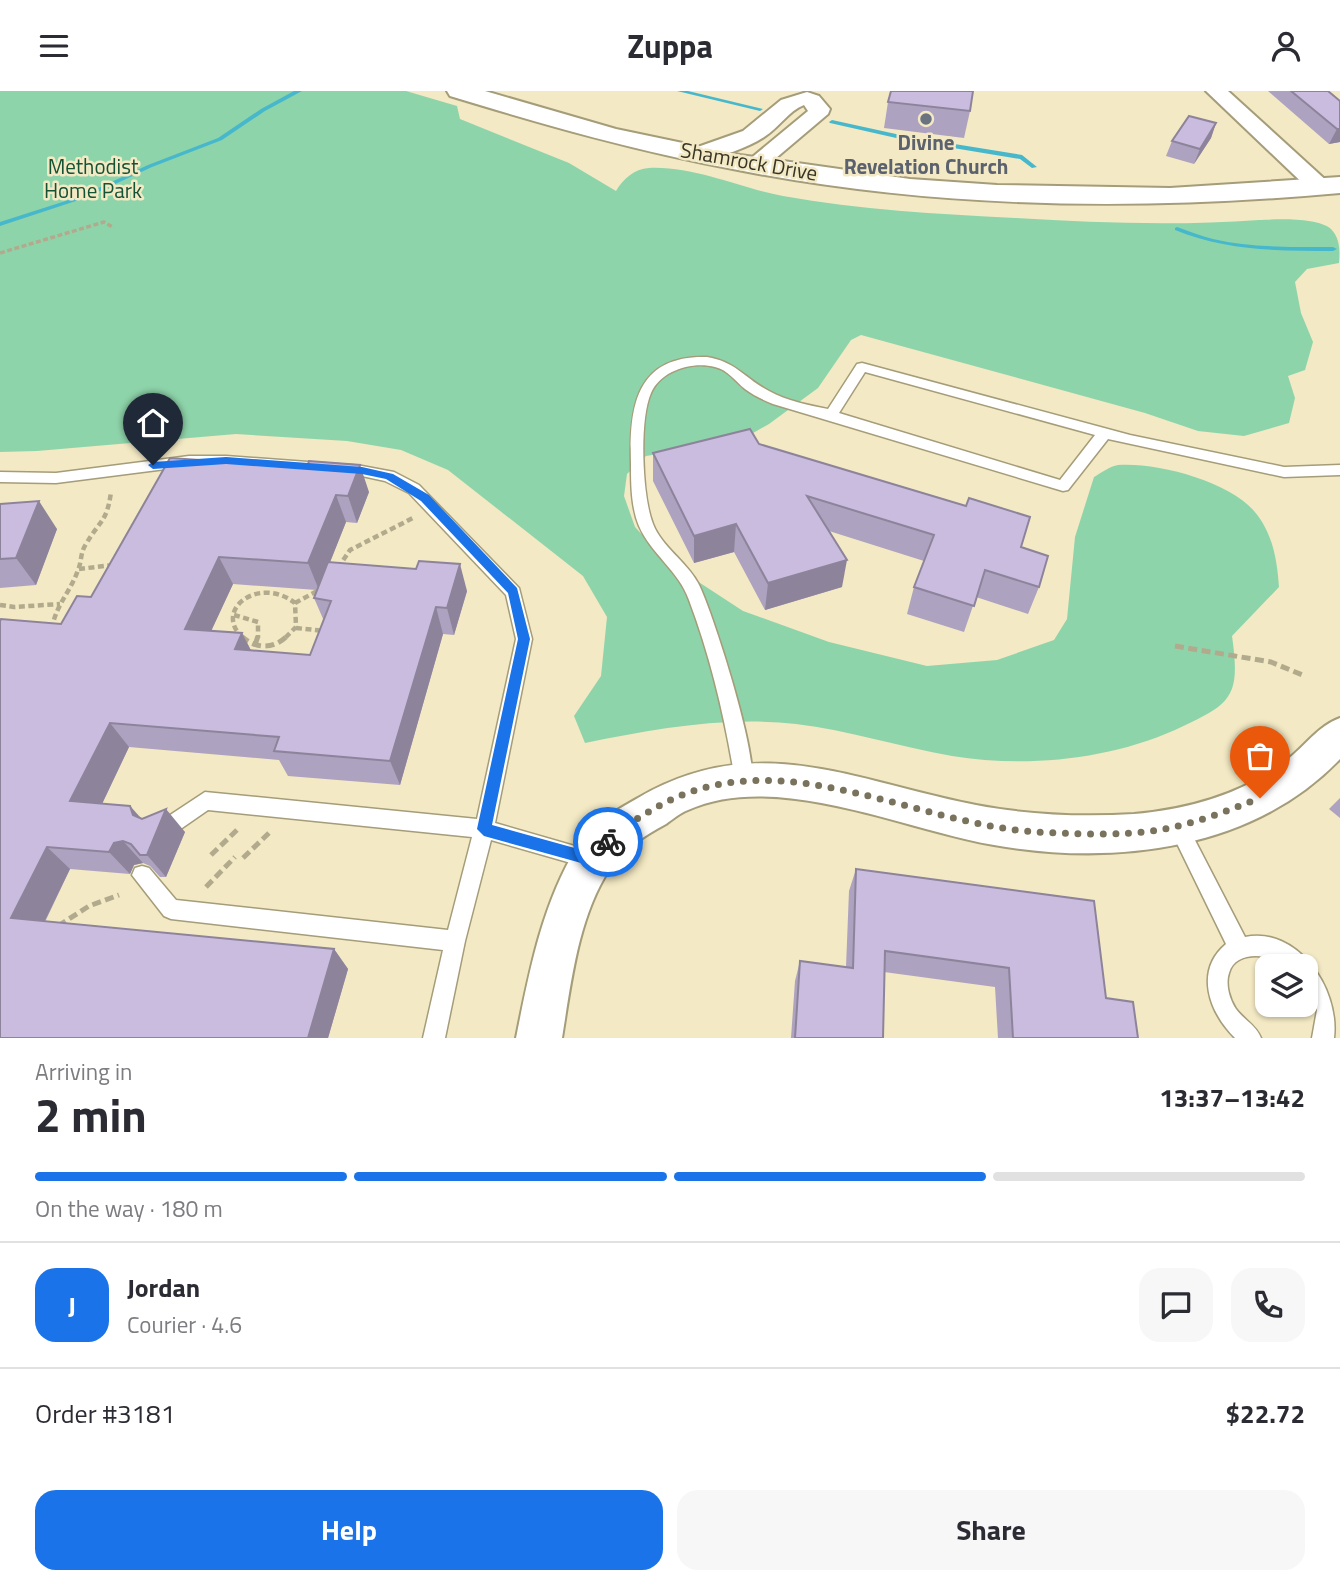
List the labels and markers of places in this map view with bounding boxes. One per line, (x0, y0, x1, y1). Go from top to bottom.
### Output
marker: Divine Revelation Church (918, 111, 934, 127)
place label: Divine Revelation Church (844, 126, 1008, 182)
pin (123, 393, 183, 465)
pin (1230, 726, 1290, 798)

